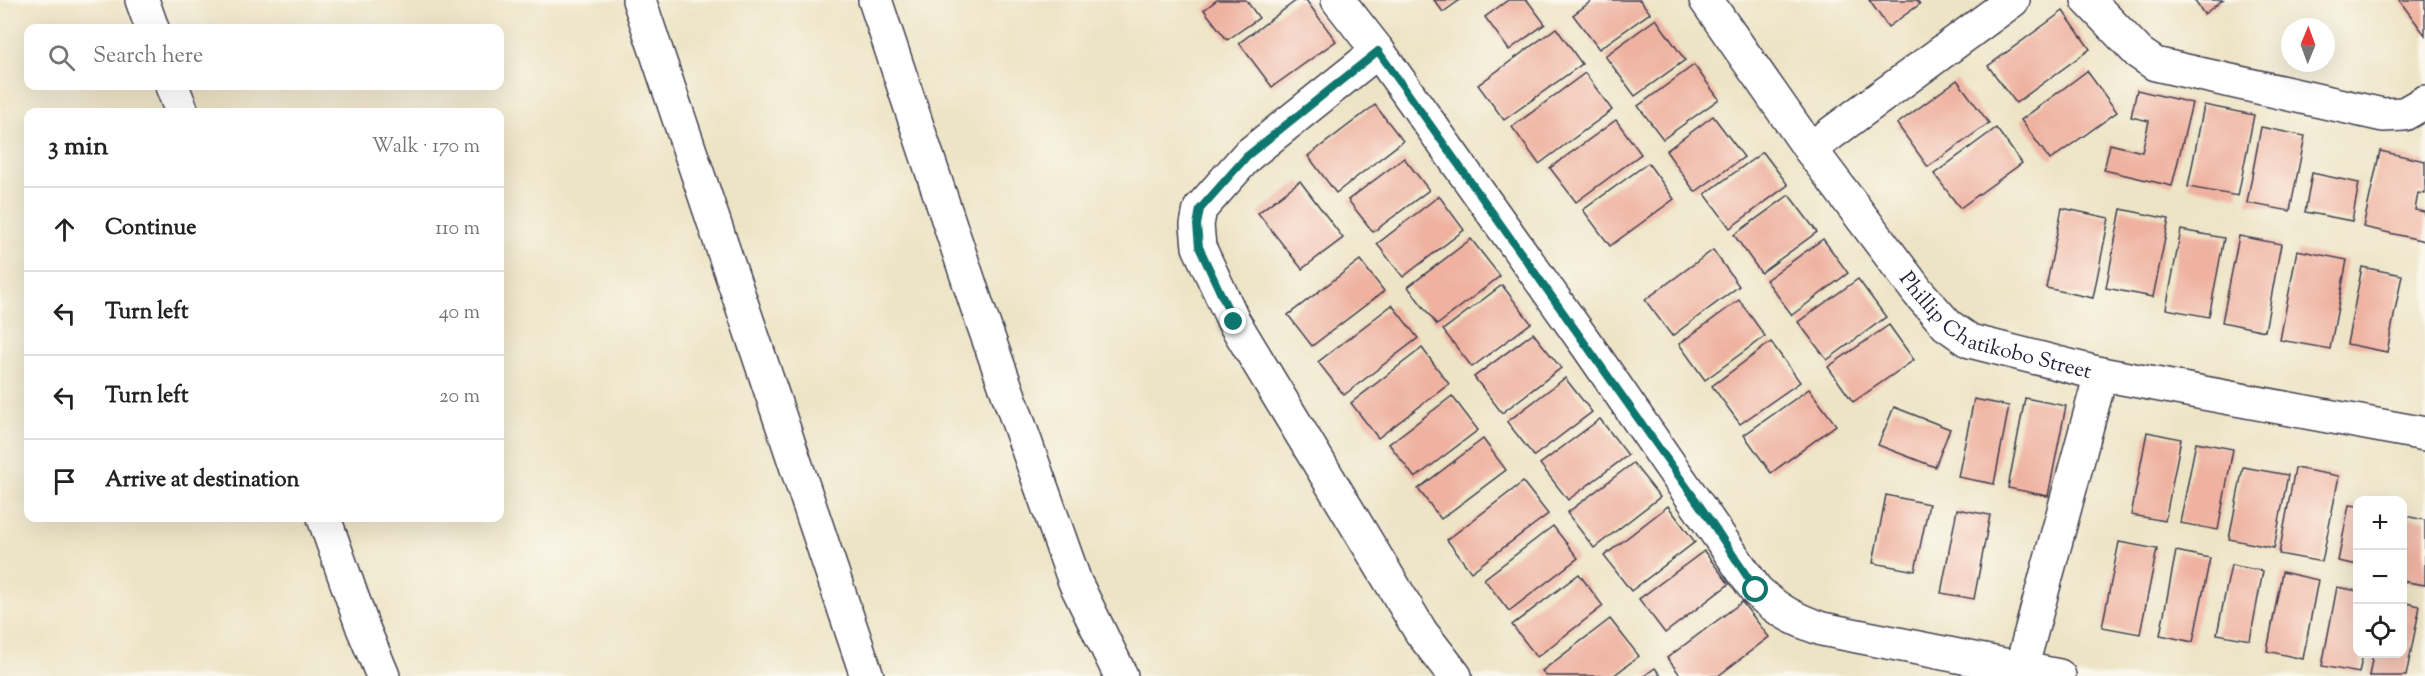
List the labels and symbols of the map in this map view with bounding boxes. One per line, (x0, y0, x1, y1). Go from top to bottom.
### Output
north arrow (2281, 18, 2335, 72)
street label: Phillip Chatikobo Street (1891, 266, 2094, 388)
route end (1220, 308, 1246, 334)
route start (1742, 576, 1768, 602)

